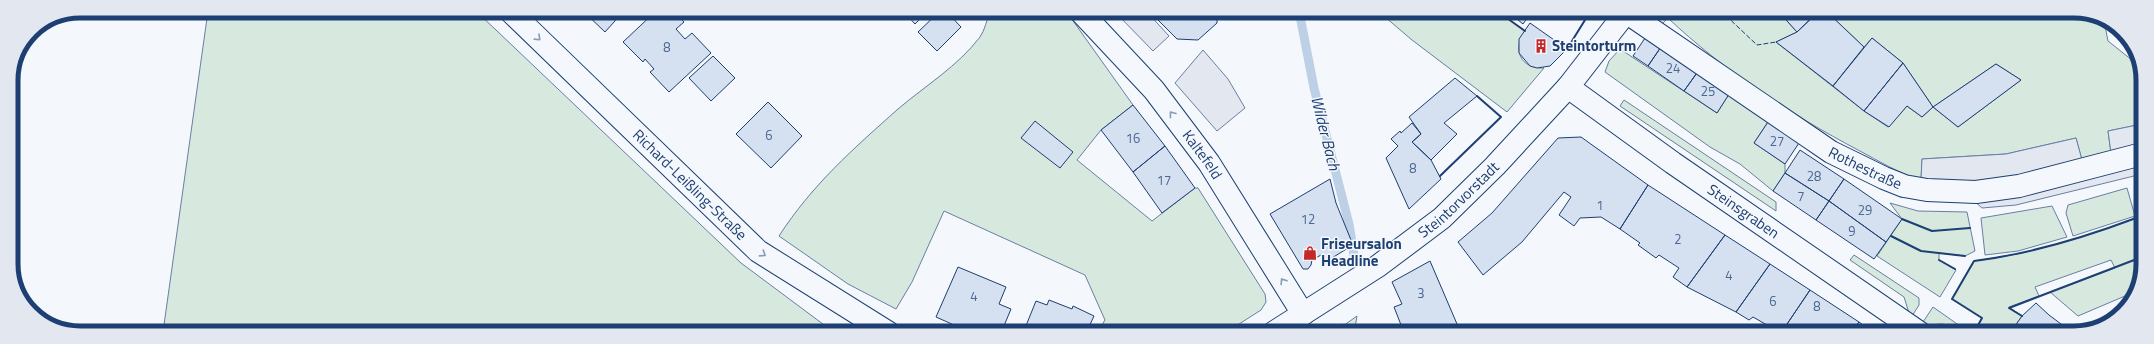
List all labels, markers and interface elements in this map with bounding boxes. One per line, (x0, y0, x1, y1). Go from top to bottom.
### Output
one-way arrow (533, 33, 541, 41)
place label: Steintorturm (1552, 34, 1636, 57)
house number: 8 (663, 37, 671, 57)
building icon: Steintorturm (1533, 38, 1549, 54)
house number: 24 (1666, 58, 1680, 78)
house number: 25 (1701, 81, 1715, 101)
water label: Wilder Bach (1305, 93, 1347, 174)
one-way arrow (1170, 111, 1177, 118)
street label: Richard-Leißling-Straße (628, 124, 752, 245)
house number: 6 (765, 125, 773, 145)
street label: Kaltefeld (1177, 125, 1228, 184)
house number: 16 (1126, 128, 1140, 148)
house number: 27 (1770, 131, 1784, 151)
street label: Rothestraße (1825, 140, 1905, 195)
street label: Steintorvorstadt (1413, 155, 1505, 243)
house number: 8 (1409, 158, 1417, 178)
house number: 28 (1807, 166, 1821, 186)
house number: 17 (1157, 170, 1171, 190)
street label: Steinsgraben (1703, 178, 1784, 244)
house number: 7 (1797, 186, 1805, 206)
house number: 1 (1596, 195, 1604, 215)
house number: 29 (1858, 200, 1872, 220)
house number: 12 (1301, 209, 1315, 229)
house number: 9 (1848, 221, 1856, 241)
house number: 2 (1674, 229, 1682, 249)
place label: Friseursalon Headline (1321, 232, 1402, 272)
shop icon: Friseursalon Headline (1302, 245, 1318, 261)
one-way arrow (759, 250, 766, 257)
house number: 4 (1725, 265, 1733, 285)
one-way arrow (1280, 278, 1287, 285)
house number: 3 (1417, 283, 1425, 303)
house number: 4 (970, 286, 978, 306)
house number: 6 (1769, 291, 1777, 311)
house number: 8 (1813, 296, 1821, 316)

